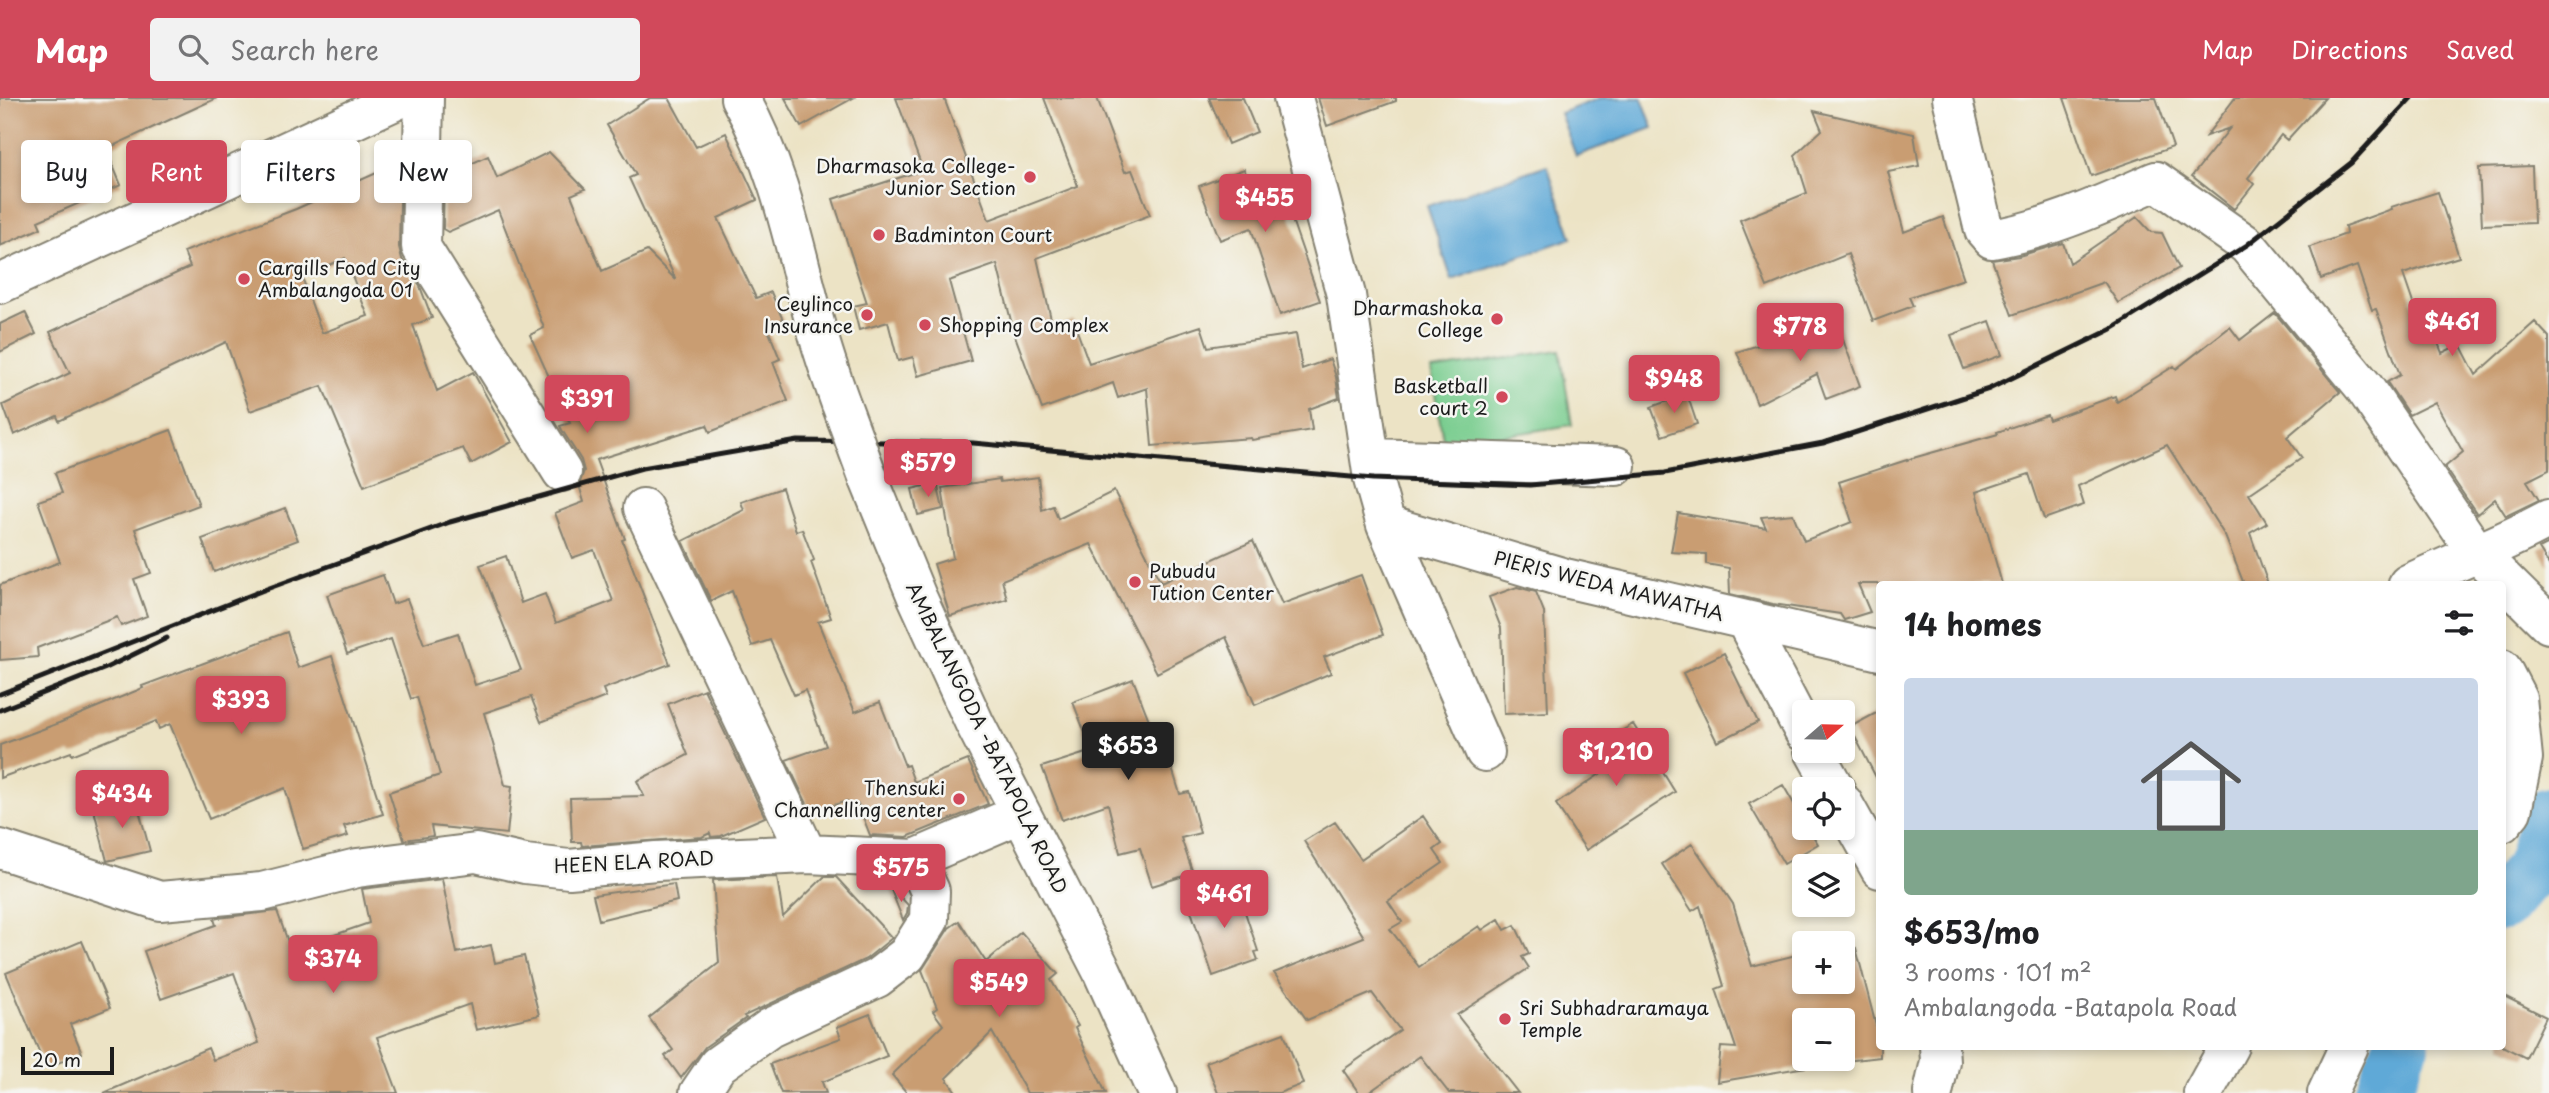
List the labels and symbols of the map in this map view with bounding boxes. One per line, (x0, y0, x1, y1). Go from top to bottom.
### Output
place label: Dharmasoka College- Junior Section (816, 151, 1016, 201)
marker: Dharmasoka College- Junior Section (1022, 169, 1038, 185)
pin: $455 (1224, 174, 1306, 234)
place label: Badminton Court (893, 220, 1053, 248)
marker: Badminton Court (871, 227, 887, 243)
place label: Cargills Food City Ambalangoda 01 (258, 253, 421, 303)
marker: Cargills Food City Ambalangoda 01 (236, 271, 252, 287)
place label: Ceylinco Insurance (764, 289, 853, 339)
place label: Dharmashoka College (1353, 293, 1483, 343)
pin: $461 (2411, 299, 2493, 358)
pin: $778 (1759, 303, 1841, 363)
marker: Ceylinco Insurance (859, 307, 875, 323)
place label: Shopping Complex (939, 310, 1109, 338)
marker: Dharmashoka College (1489, 311, 1505, 327)
marker: Shopping Complex (917, 317, 933, 333)
pin: $948 (1633, 356, 1715, 415)
place label: Basketball court 2 (1393, 371, 1488, 421)
pin: $391 (546, 376, 628, 435)
marker: Basketball court 2 (1494, 389, 1510, 405)
pin: $579 (887, 440, 969, 499)
street label: PIERIS WEDA MAWATHA (1491, 543, 1727, 627)
place label: Pubudu Tution Center (1149, 556, 1274, 606)
marker: Pubudu Tution Center (1127, 574, 1143, 590)
street label: AMBALANGODA -BATAPOLA ROAD (900, 577, 1076, 898)
pin: $393 (200, 676, 282, 736)
north arrow (1792, 700, 1855, 763)
pin: $653 (1087, 722, 1169, 782)
pin: $1,210 (1559, 728, 1673, 788)
pin: $434 (81, 770, 163, 830)
place label: Thensuki Channelling center (774, 773, 945, 823)
marker: Thensuki Channelling center (951, 791, 967, 807)
street label: HEEN ELA ROAD (553, 843, 715, 879)
pin: $575 (860, 844, 942, 904)
pin: $461 (1183, 870, 1265, 930)
pin: $374 (292, 936, 374, 995)
pin: $549 (958, 960, 1040, 1019)
place label: Sri Subhadraramaya Temple (1519, 993, 1710, 1043)
marker: Sri Subhadraramaya Temple (1497, 1011, 1513, 1027)
scale bar (21, 1044, 114, 1076)

